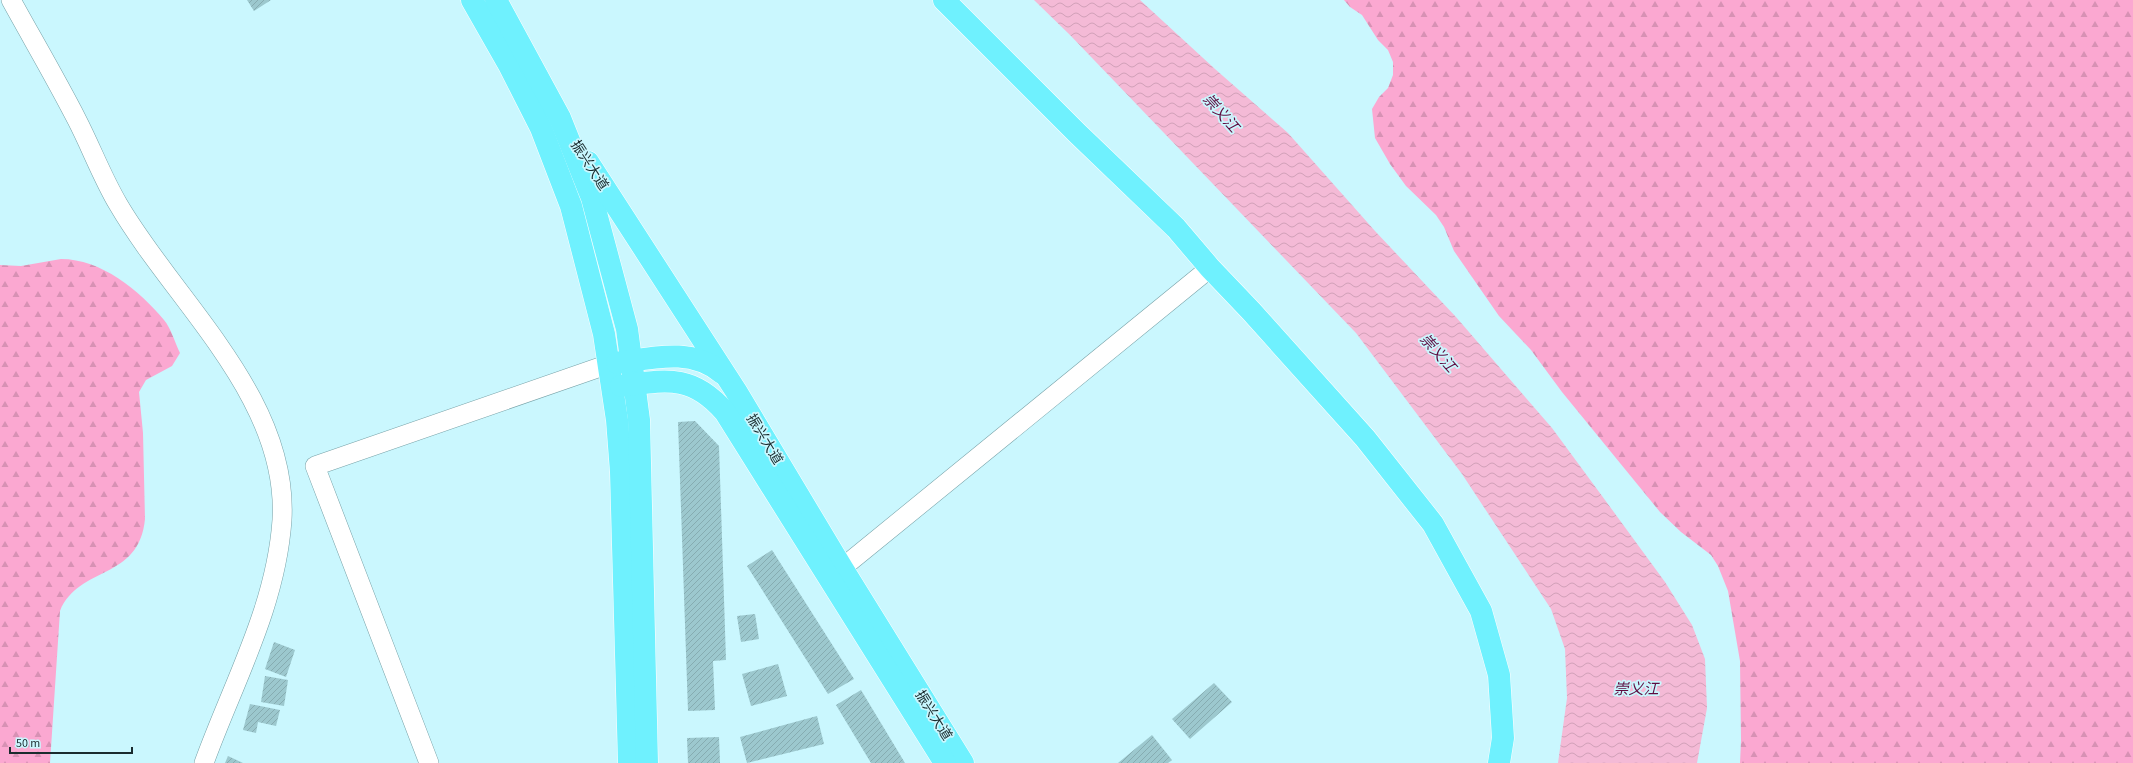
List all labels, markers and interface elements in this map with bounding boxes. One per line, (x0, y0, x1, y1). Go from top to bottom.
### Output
water label: 崇义江 (1198, 90, 1245, 139)
street label: 振兴大道 (566, 137, 613, 194)
water label: 崇义江 (1415, 330, 1462, 379)
street label: 振兴大道 (741, 410, 787, 469)
water label: 崇义江 (1613, 679, 1660, 700)
street label: 振兴大道 (910, 686, 956, 745)
scale bar (10, 729, 132, 755)
text: 50 m (16, 735, 40, 752)

